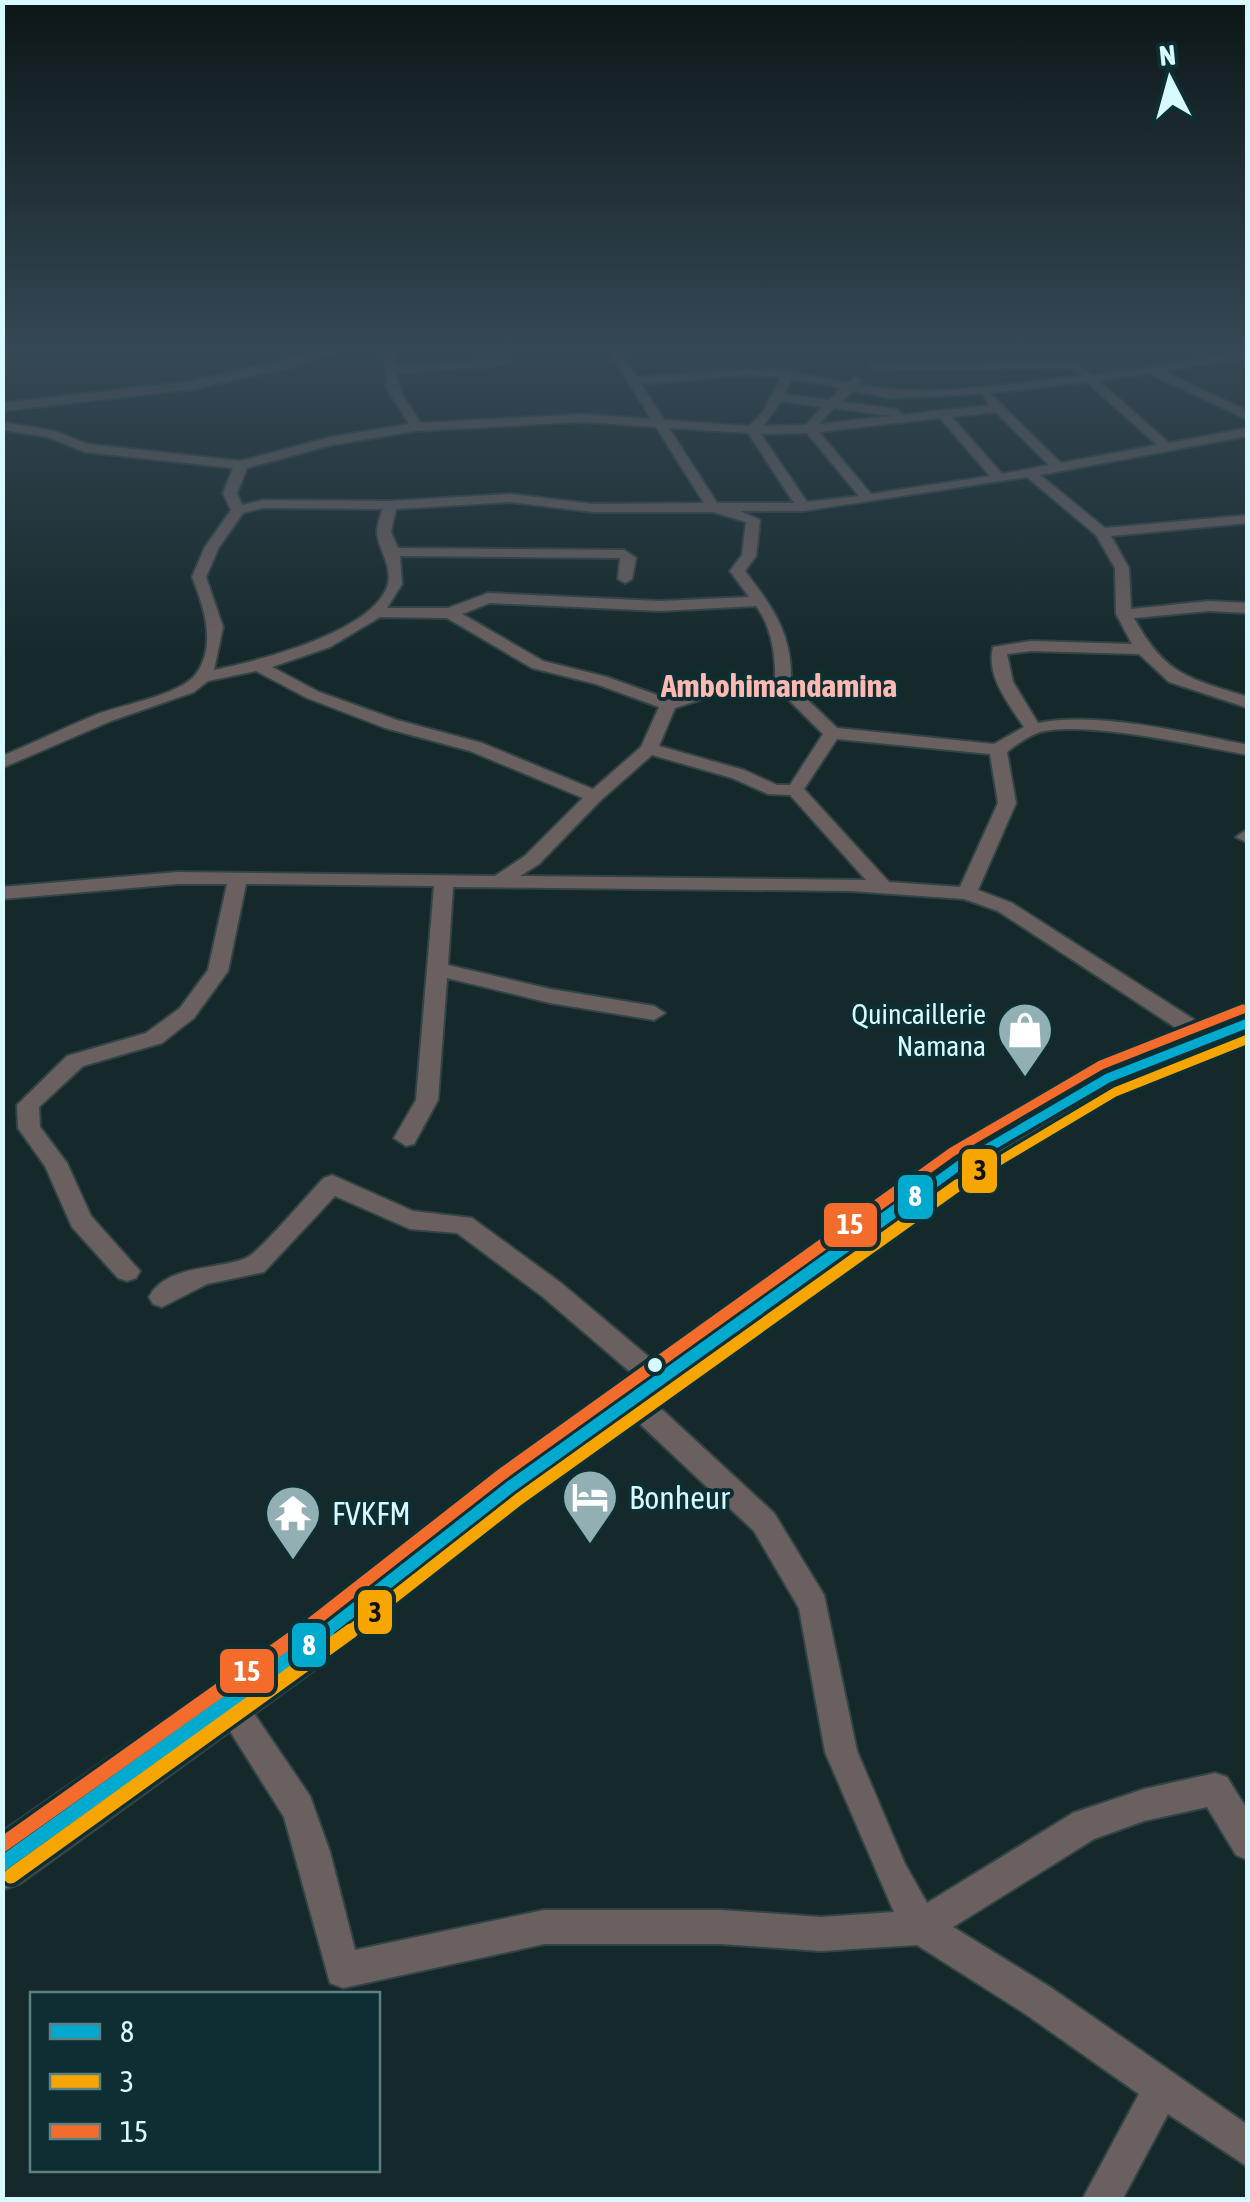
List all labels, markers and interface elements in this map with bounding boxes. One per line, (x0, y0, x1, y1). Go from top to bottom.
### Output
north arrow (1120, 30, 1220, 130)
text: N (1157, 38, 1177, 72)
district label: Ambohimandamina (660, 667, 897, 704)
place label: Quincaillerie Namana (852, 998, 986, 1062)
shop icon: Quincaillerie Namana (995, 1000, 1055, 1079)
line badge: 3 (960, 1147, 999, 1195)
text: 3 (973, 1154, 987, 1186)
line badge: 8 (896, 1173, 935, 1221)
text: 8 (908, 1180, 922, 1212)
line badge: 15 (822, 1201, 879, 1249)
text: 15 (837, 1208, 863, 1240)
unlabelled marker (645, 1355, 665, 1375)
hotel icon: Bonheur (560, 1467, 620, 1546)
place label: Bonheur (629, 1479, 730, 1516)
temple icon: FVKFM (263, 1483, 323, 1562)
place label: FVKFM (332, 1495, 411, 1532)
line badge: 3 (356, 1588, 394, 1636)
text: 3 (368, 1596, 382, 1628)
line badge: 8 (290, 1621, 328, 1669)
text: 8 (302, 1629, 316, 1661)
line badge: 15 (218, 1647, 276, 1695)
text: 15 (234, 1655, 260, 1687)
legend (30, 1992, 380, 2172)
text: 8 (120, 2014, 134, 2048)
text: 3 (120, 2064, 134, 2098)
text: 15 (120, 2114, 148, 2148)

